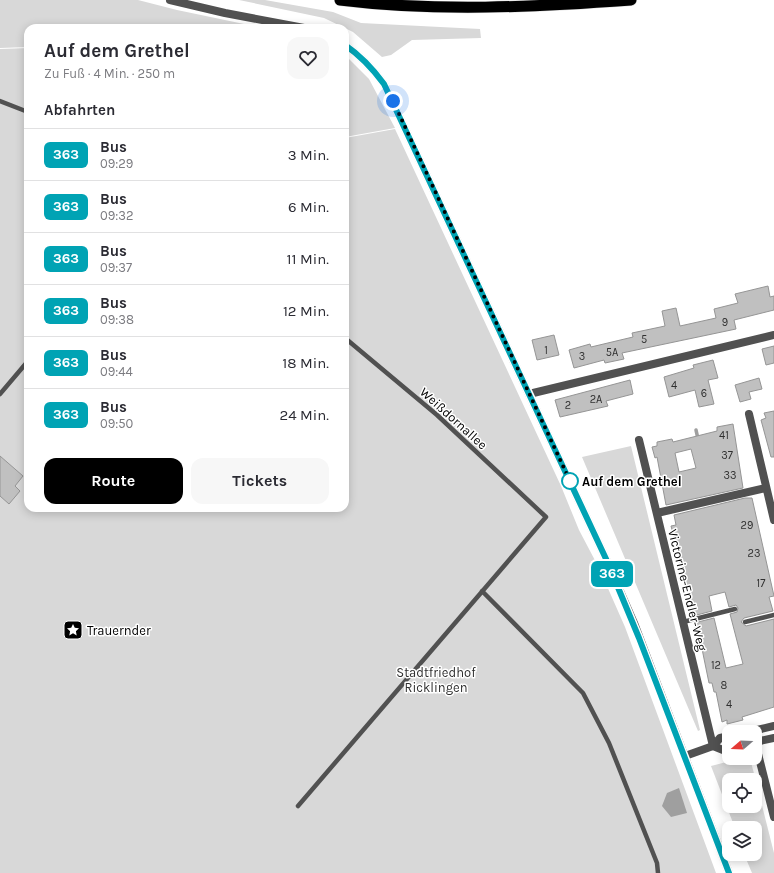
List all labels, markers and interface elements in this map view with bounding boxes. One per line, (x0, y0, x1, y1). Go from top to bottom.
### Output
button: heart (287, 37, 329, 79)
text: Auf dem Grethel (44, 40, 190, 62)
text: Zu Fuß · 4 Min. · 250 m (44, 66, 175, 81)
your location (383, 91, 403, 111)
text: Abfahrten (44, 101, 115, 119)
text: Bus (100, 138, 127, 156)
text: 363 (53, 146, 79, 163)
text: 3 Min. (288, 146, 329, 164)
text: 09:29 (100, 156, 133, 171)
text: Bus (100, 190, 127, 208)
text: 363 (53, 198, 79, 215)
text: 6 Min. (288, 198, 329, 216)
text: 09:32 (100, 208, 133, 223)
text: Bus (100, 242, 127, 260)
text: 363 (53, 250, 79, 267)
text: 11 Min. (287, 250, 329, 268)
text: 09:37 (100, 260, 132, 275)
text: Bus (100, 294, 127, 312)
text: 363 (53, 302, 79, 319)
text: 12 Min. (283, 302, 329, 320)
text: 09:38 (100, 312, 134, 327)
house number: 9 (722, 316, 728, 329)
house number: 5 (641, 333, 647, 346)
house number: 1 (544, 344, 548, 357)
text: Bus (100, 346, 127, 364)
house number: 5A (606, 346, 619, 359)
house number: 3 (579, 350, 585, 363)
text: 363 (53, 354, 79, 371)
text: 18 Min. (282, 354, 329, 372)
text: 09:44 (100, 364, 133, 379)
house number: 4 (671, 379, 677, 392)
street label: Weißdornallee (417, 384, 490, 453)
house number: 6 (701, 387, 707, 400)
house number: 2A (590, 393, 603, 406)
text: Bus (100, 398, 127, 416)
house number: 2 (565, 399, 571, 412)
text: 363 (53, 406, 79, 423)
text: 24 Min. (279, 406, 329, 424)
text: 09:50 (100, 416, 133, 431)
house number: 41 (719, 429, 729, 442)
house number: 37 (721, 449, 733, 462)
button: Route (44, 458, 183, 504)
button: Tickets (191, 458, 329, 504)
house number: 33 (724, 469, 737, 482)
marker: Auf dem Grethel (561, 472, 579, 490)
place label: Auf dem Grethel (582, 474, 682, 489)
house number: 29 (741, 519, 753, 532)
street label: Victorine-Endler-Weg (665, 528, 710, 653)
house number: 23 (748, 547, 760, 560)
line badge: 363 (589, 561, 635, 587)
text: 363 (599, 565, 625, 582)
house number: 17 (757, 577, 765, 590)
place icon: Trauernder (62, 619, 84, 641)
place label: Trauernder (87, 623, 151, 638)
house number: 12 (711, 659, 721, 672)
park label: Stadtfriedhof Ricklingen (396, 665, 476, 695)
house number: 8 (721, 679, 728, 692)
house number: 4 (726, 698, 732, 711)
north arrow (722, 725, 762, 765)
map controls (722, 725, 762, 861)
button: locate (722, 773, 762, 813)
button: layers (722, 821, 762, 861)

